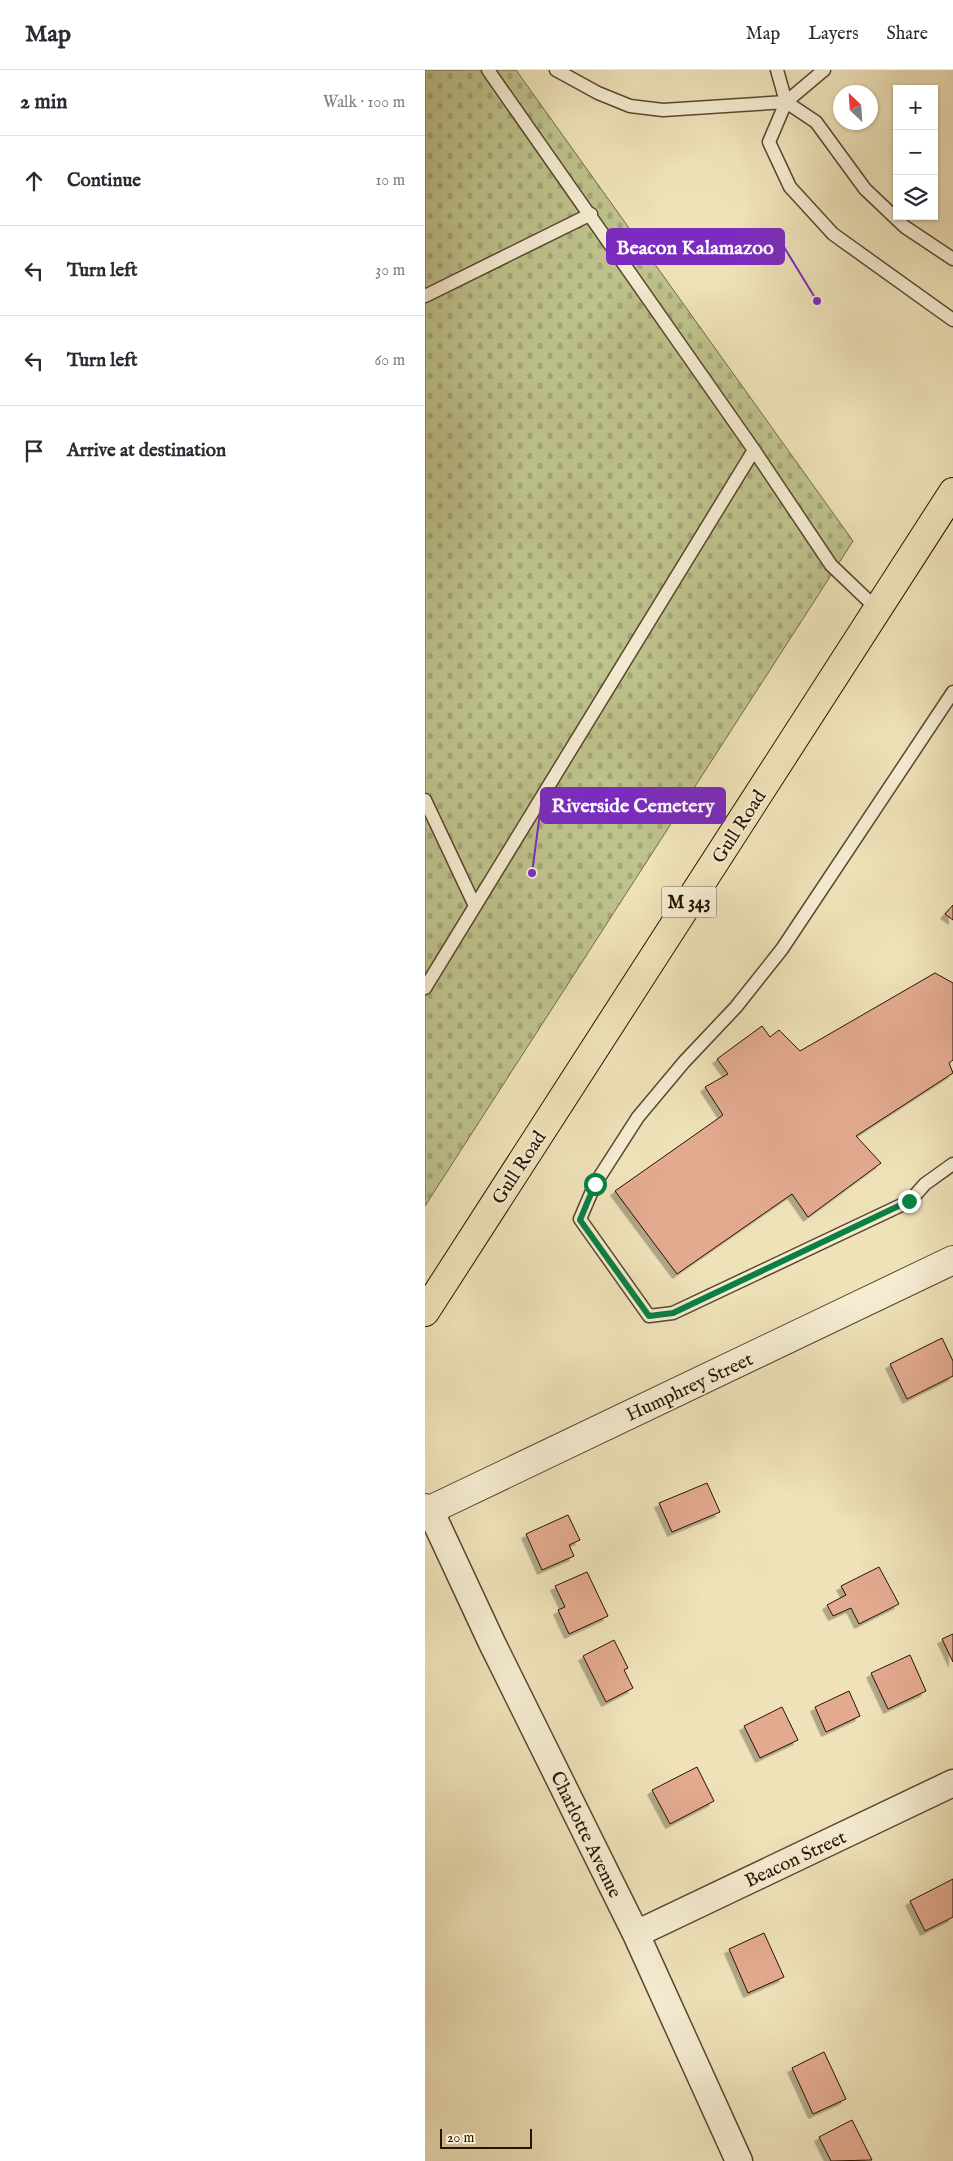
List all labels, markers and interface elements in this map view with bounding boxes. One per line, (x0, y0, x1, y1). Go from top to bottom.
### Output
text: Map (25, 19, 71, 50)
text: Map (746, 23, 780, 46)
text: Layers (808, 23, 859, 46)
text: Share (887, 23, 928, 46)
north arrow (833, 85, 878, 130)
map controls (893, 85, 938, 220)
button: + (893, 85, 938, 130)
text: 2 min (20, 89, 67, 116)
text: Walk · 100 m (323, 93, 405, 113)
button: − (893, 130, 938, 175)
icon: ahead (20, 167, 48, 195)
text: Continue (67, 169, 141, 193)
text: 10 m (375, 171, 405, 191)
button: layers (893, 175, 938, 220)
callout: Beacon Kalamazoo (607, 229, 784, 264)
text: Beacon Kalamazoo (616, 236, 774, 261)
icon: left (20, 257, 48, 285)
text: Turn left (67, 259, 138, 283)
text: 30 m (375, 261, 405, 281)
icon: left (20, 347, 48, 375)
text: Turn left (67, 349, 138, 373)
text: 60 m (375, 351, 405, 371)
icon: arrive (20, 437, 48, 465)
text: Arrive at destination (67, 439, 226, 463)
street label: Gull Road (707, 785, 773, 868)
callout: Riverside Cemetery (541, 788, 725, 823)
text: Riverside Cemetery (551, 794, 716, 819)
road number: M 343 (661, 886, 717, 918)
street label: Gull Road (487, 1126, 553, 1209)
route start (584, 1173, 607, 1196)
route end (898, 1190, 921, 1213)
street label: Humphrey Street (623, 1348, 758, 1428)
street label: Charlotte Avenue (544, 1768, 626, 1902)
street label: Beacon Street (741, 1826, 851, 1894)
scale bar (440, 2126, 533, 2149)
text: 20 m (447, 2129, 474, 2147)

